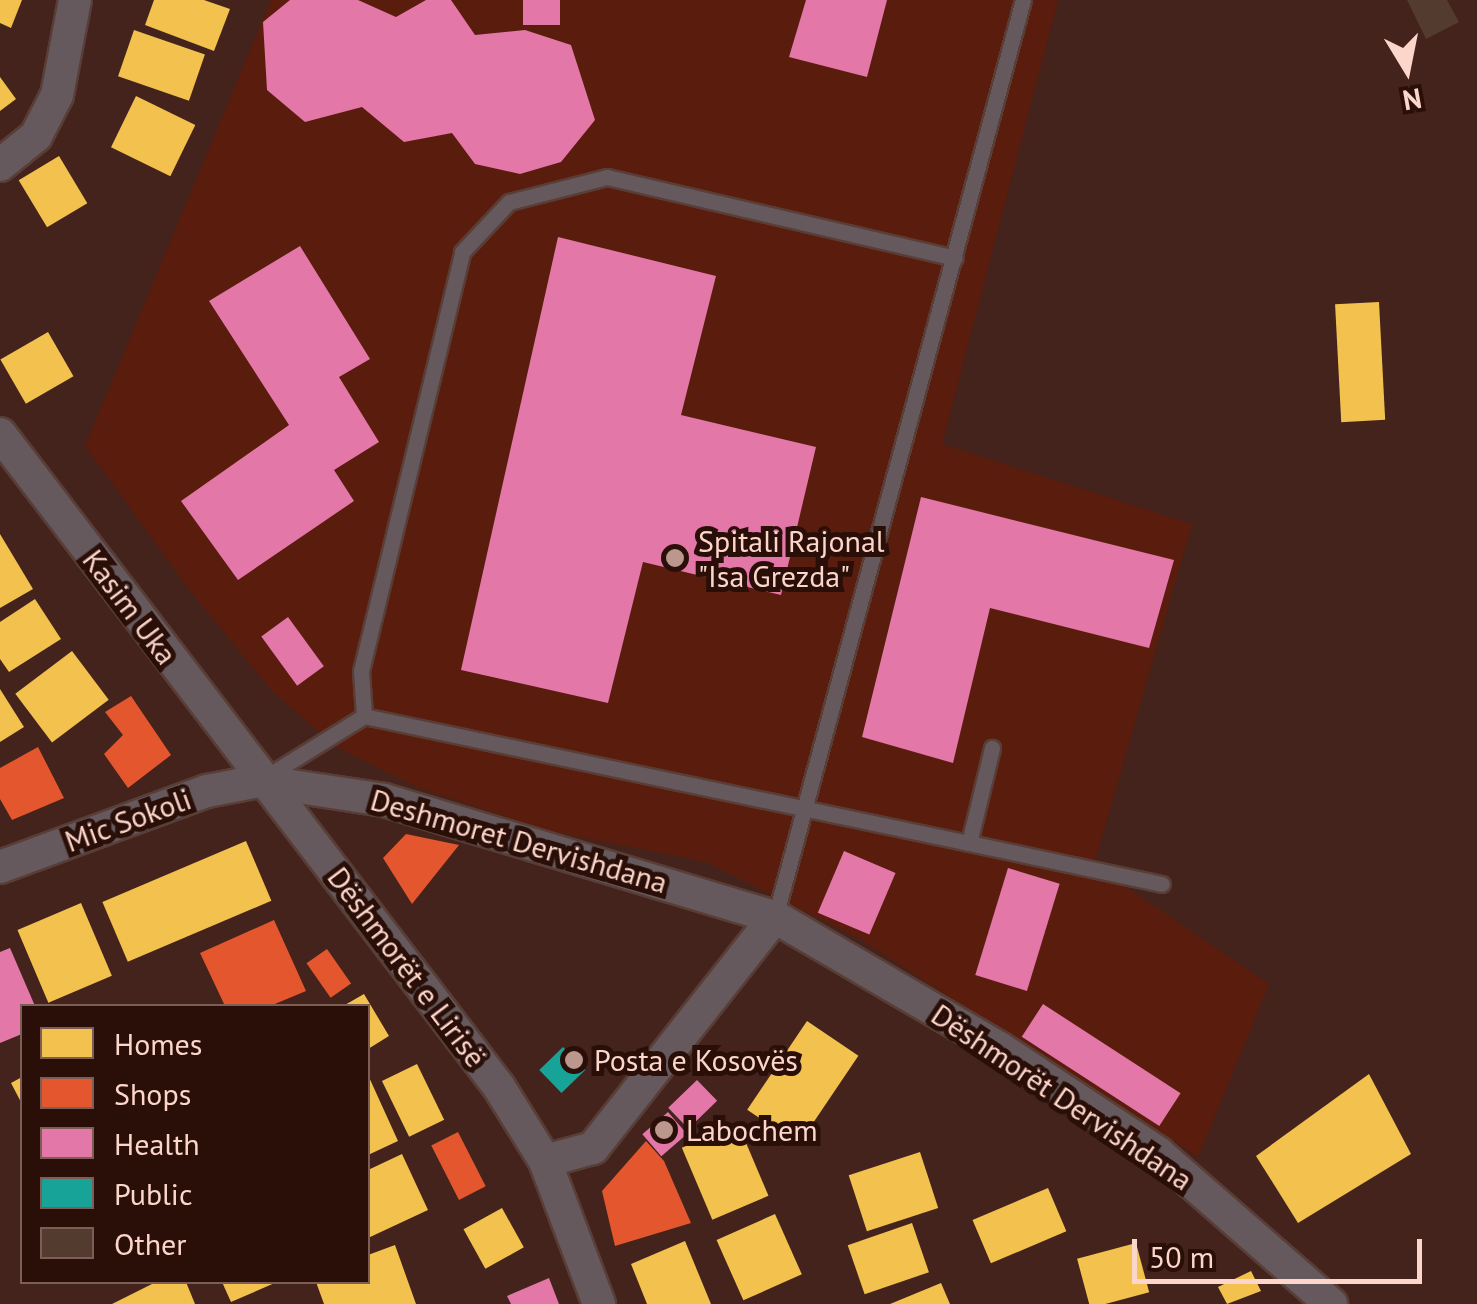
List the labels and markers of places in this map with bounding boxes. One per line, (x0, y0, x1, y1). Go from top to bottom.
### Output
place label: Spitali Rajonal "Isa Grezda" (698, 523, 885, 594)
marker: Spitali Rajonal "Isa Grezda" (662, 545, 688, 571)
place label: Posta e Kosovës (594, 1042, 798, 1078)
marker: Posta e Kosovës (563, 1049, 585, 1071)
place label: Labochem (686, 1112, 818, 1148)
marker: Labochem (651, 1117, 677, 1143)

